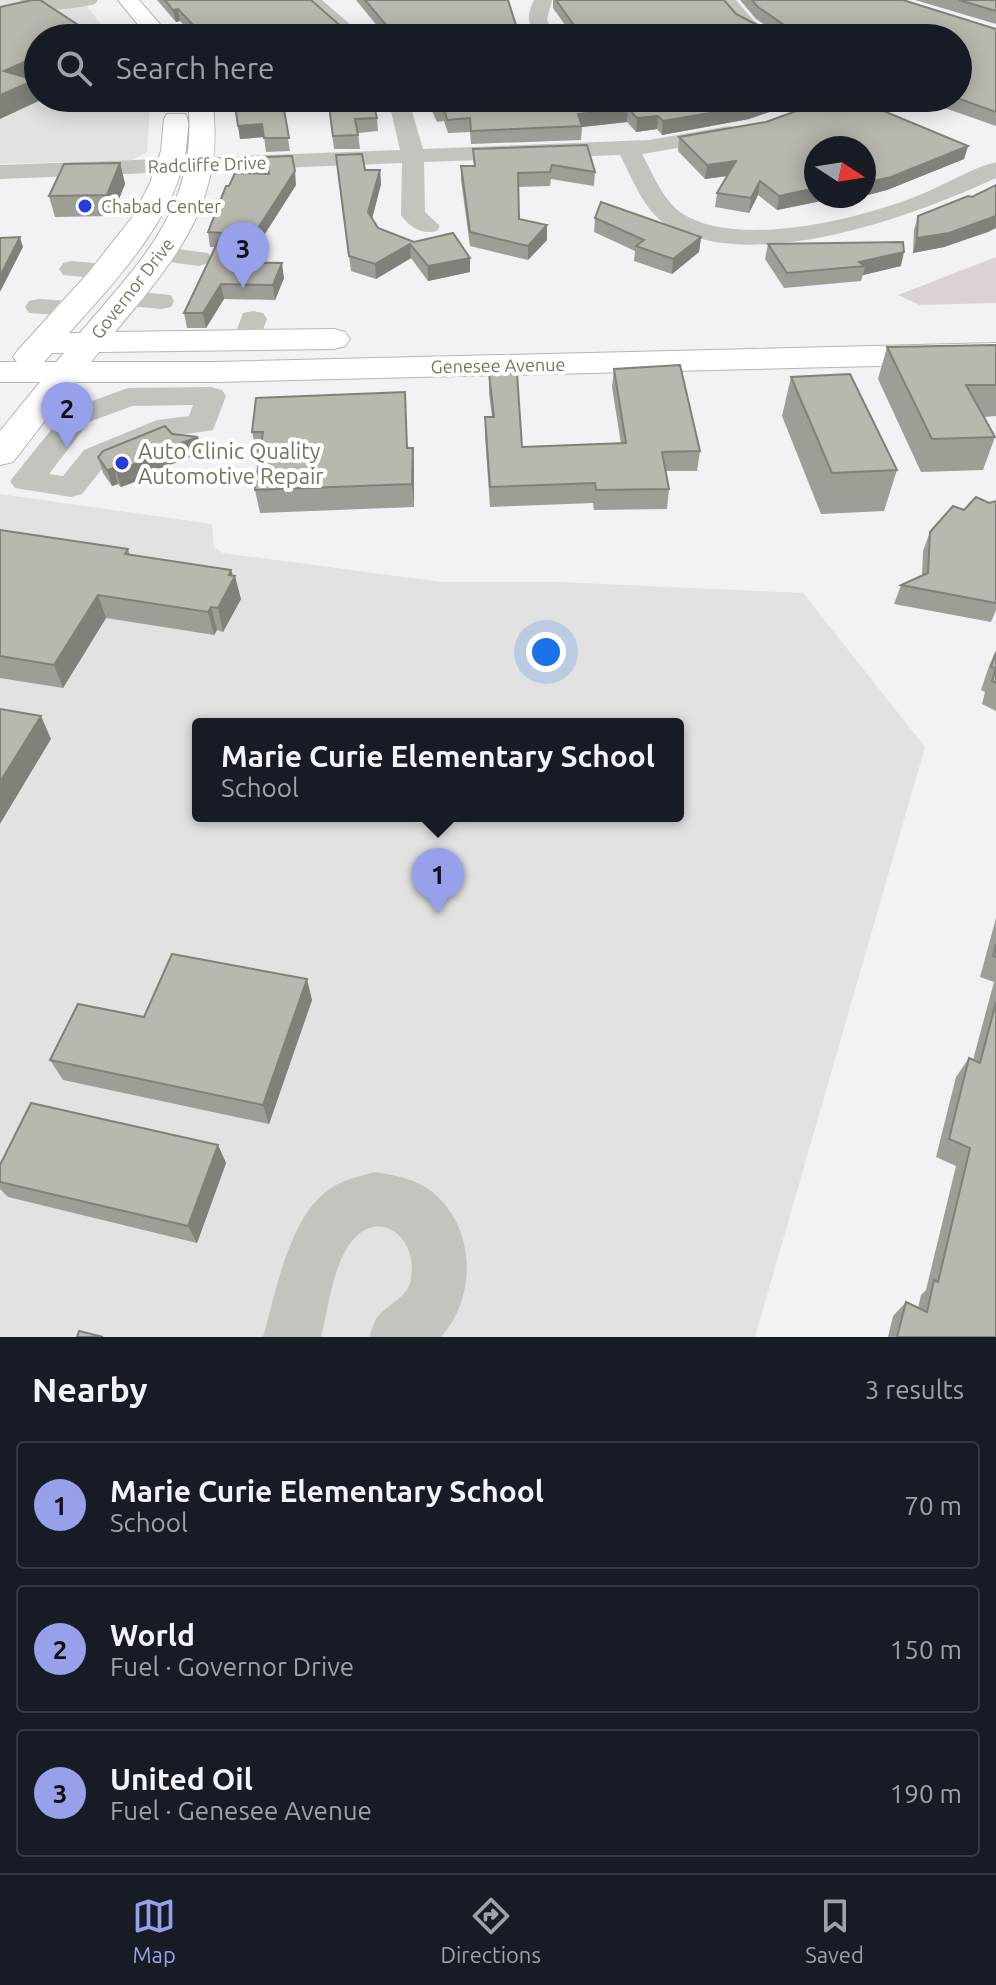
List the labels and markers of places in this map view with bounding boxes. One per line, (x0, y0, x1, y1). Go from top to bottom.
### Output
place label: Chabad Center (101, 196, 221, 216)
marker: Chabad Center (76, 197, 94, 215)
pin: 3 (217, 222, 269, 288)
pin: 2 (41, 382, 93, 448)
place label: Auto Clinic Quality Automotive Repair (138, 438, 324, 488)
marker: Auto Clinic Quality Automotive Repair (113, 454, 131, 472)
pin: 1 (412, 848, 464, 914)

